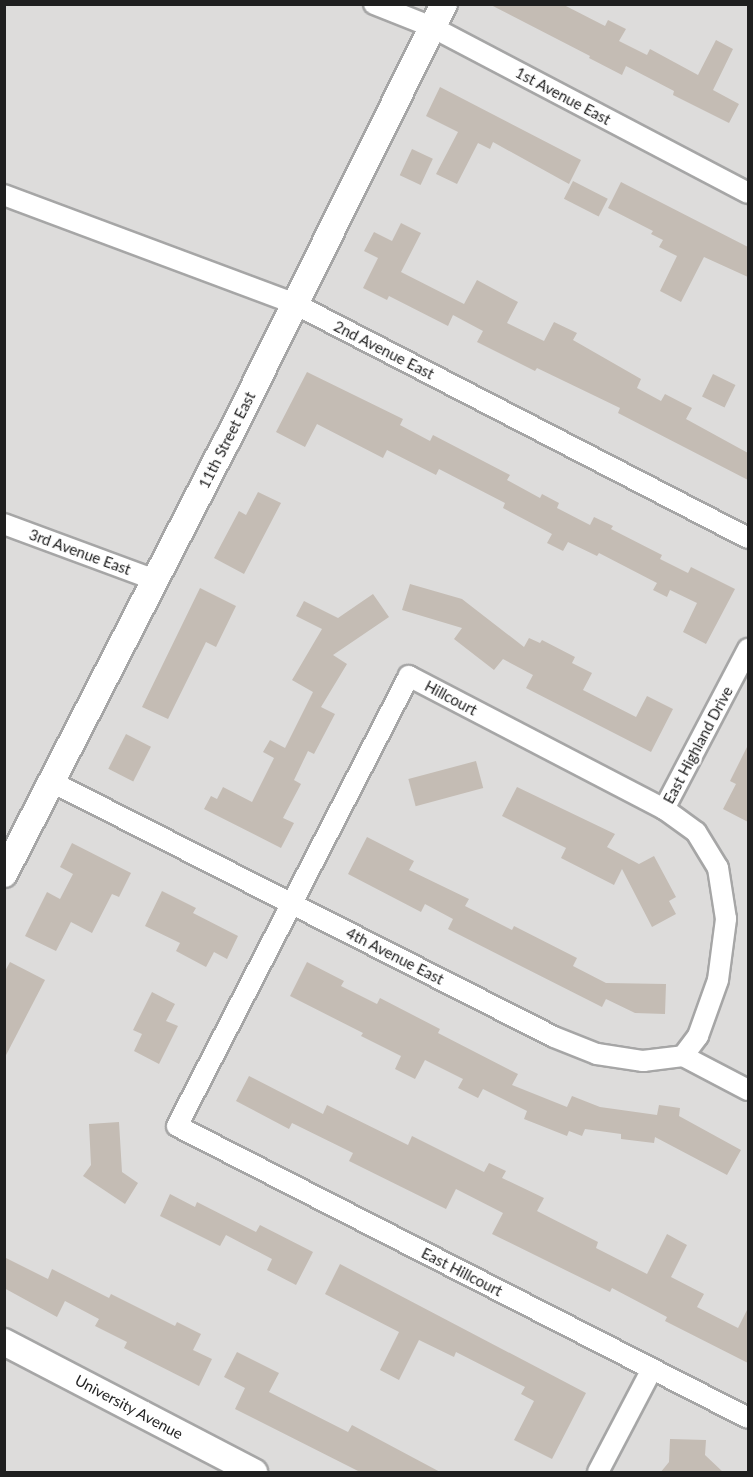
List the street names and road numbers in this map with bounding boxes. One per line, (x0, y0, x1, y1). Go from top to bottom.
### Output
street label: 1st Avenue East (512, 63, 614, 129)
street label: 2nd Avenue East (331, 317, 437, 383)
street label: 11th Street East (195, 389, 259, 491)
street label: 3rd Avenue East (26, 525, 134, 579)
street label: Hillcourt (422, 677, 480, 719)
street label: East Highland Drive (659, 683, 737, 807)
street label: 4th Avenue East (343, 924, 447, 988)
street label: East Hillcourt (418, 1244, 506, 1300)
street label: University Avenue (72, 1371, 186, 1443)

